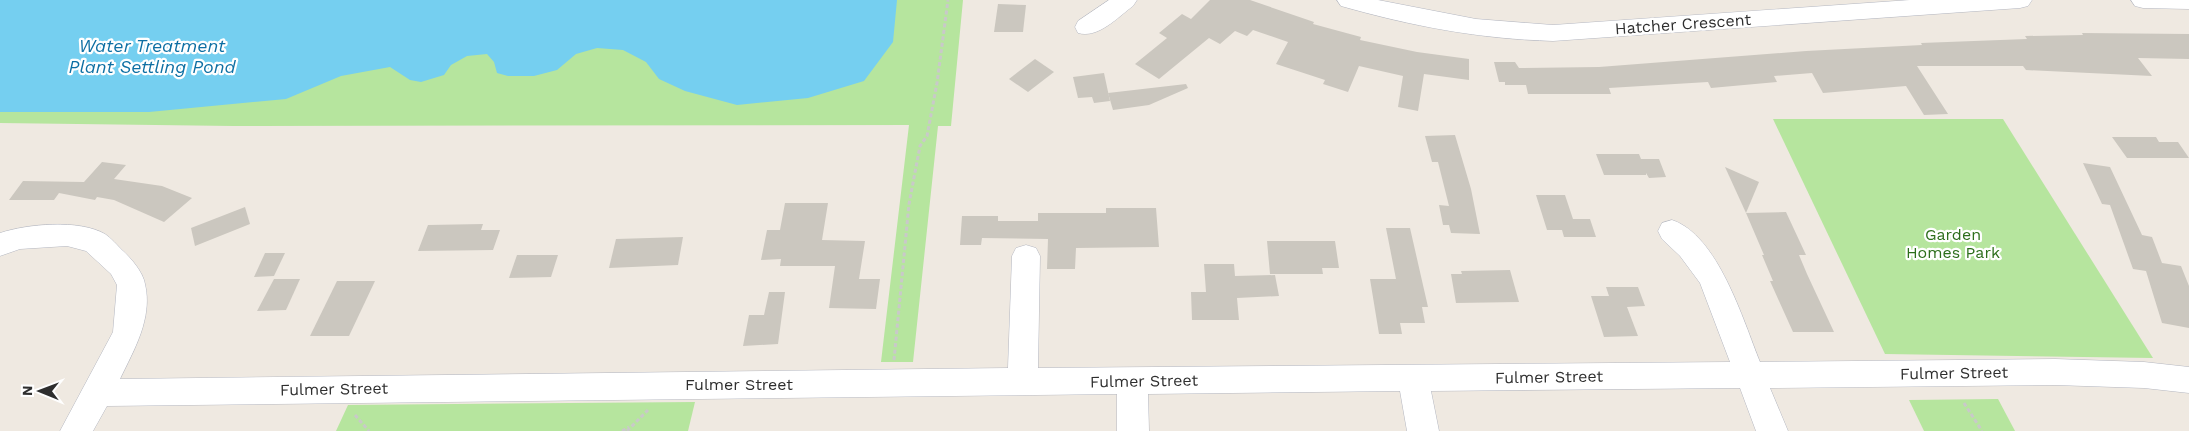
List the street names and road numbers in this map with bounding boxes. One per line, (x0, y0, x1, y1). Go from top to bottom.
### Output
street label: Hatcher Crescent (1614, 10, 1752, 38)
street label: Fulmer Street (1900, 363, 2009, 383)
street label: Fulmer Street (1495, 367, 1604, 387)
street label: Fulmer Street (1090, 371, 1199, 391)
street label: Fulmer Street (685, 375, 793, 394)
street label: Fulmer Street (280, 379, 389, 399)

